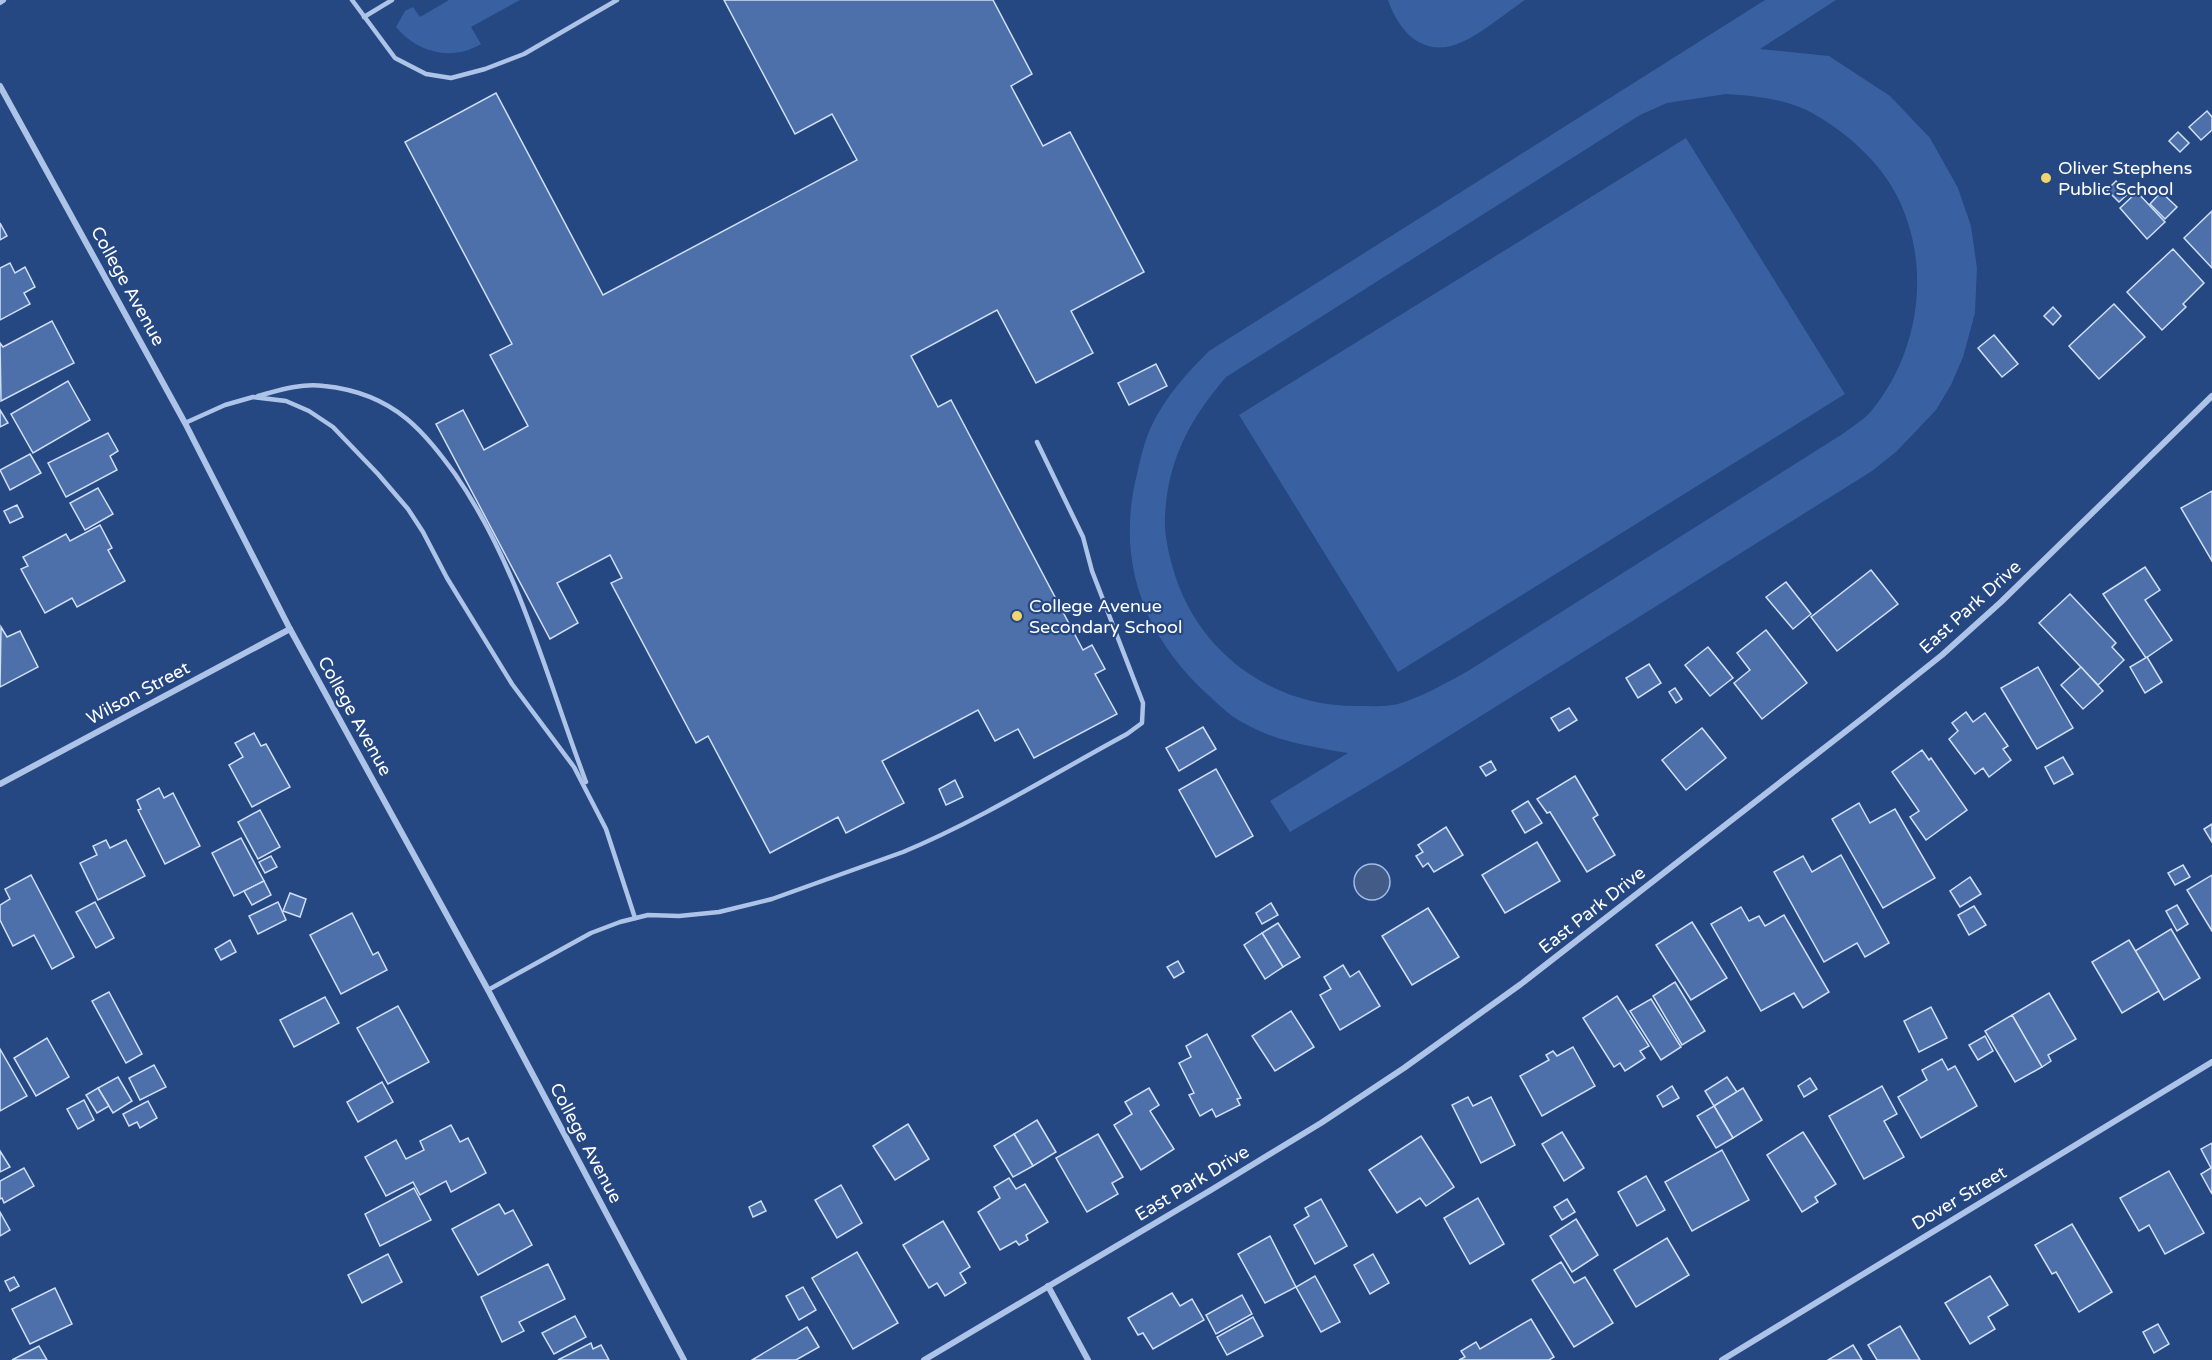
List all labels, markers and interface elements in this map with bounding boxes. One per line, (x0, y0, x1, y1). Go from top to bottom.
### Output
place label: Oliver Stephens Public School (2058, 157, 2192, 200)
marker: Oliver Stephens Public School (2039, 171, 2053, 185)
street label: College Avenue (86, 223, 170, 349)
street label: East Park Drive (1915, 556, 2025, 658)
place label: College Avenue Secondary School (1029, 595, 1182, 638)
marker: College Avenue Secondary School (1010, 609, 1024, 623)
street label: College Avenue (313, 653, 397, 779)
street label: Wilson Street (83, 657, 193, 729)
street label: East Park Drive (1534, 862, 1650, 958)
street label: College Avenue (545, 1079, 627, 1207)
street label: East Park Drive (1131, 1140, 1253, 1226)
street label: Dover Street (1908, 1161, 2010, 1235)

